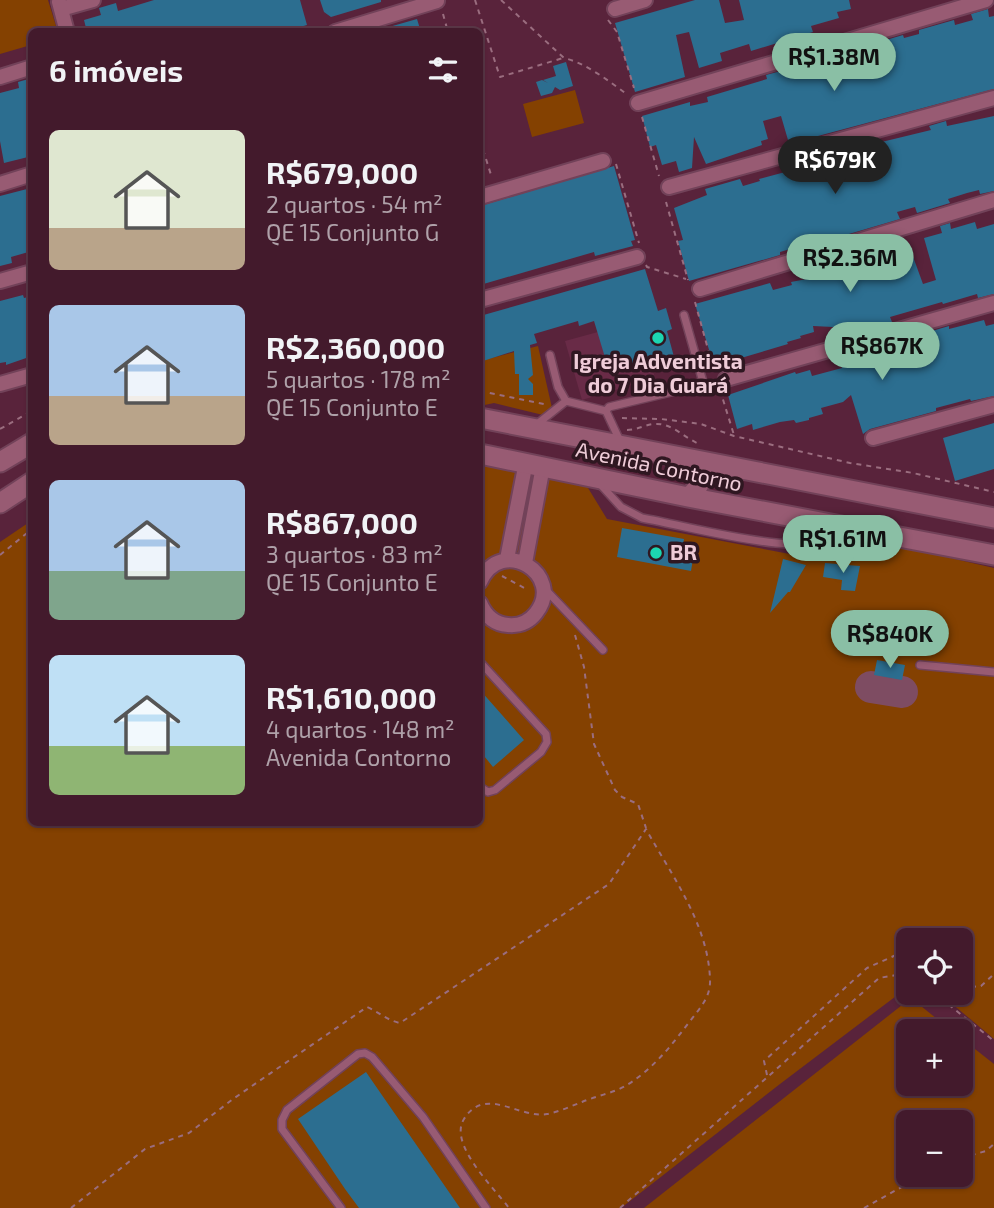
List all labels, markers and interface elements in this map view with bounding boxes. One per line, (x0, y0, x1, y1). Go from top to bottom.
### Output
pin: R$1.38M (769, 34, 899, 93)
text: R$1.38M (788, 42, 880, 70)
icon: filters (424, 51, 462, 89)
text: 6 imóveis (49, 52, 183, 88)
pin: R$679K (778, 136, 892, 196)
text: R$679K (794, 145, 876, 173)
text: R$679,000 (266, 154, 418, 190)
icon: home (105, 158, 189, 242)
text: 2 quartos · 54 m² (266, 190, 443, 218)
text: QE 15 Conjunto G (266, 218, 439, 246)
pin: R$2.36M (785, 234, 915, 294)
text: R$2.36M (803, 243, 897, 271)
pin: R$867K (825, 322, 939, 382)
text: R$2,360,000 (266, 329, 445, 365)
marker: Igreja Adventista do 7 Dia Guará (650, 330, 666, 346)
text: R$867K (841, 331, 923, 359)
icon: home (105, 333, 189, 417)
place label: Igreja Adventista do 7 Dia Guará (573, 348, 743, 397)
text: 5 quartos · 178 m² (266, 365, 450, 393)
text: QE 15 Conjunto E (266, 393, 438, 421)
street label: Avenida Contorno (574, 436, 745, 495)
text: R$867,000 (266, 504, 418, 540)
icon: home (105, 508, 189, 592)
pin: R$1.61M (778, 516, 908, 575)
text: R$1.61M (799, 524, 887, 552)
place label: BR (670, 539, 697, 564)
text: 3 quartos · 83 m² (266, 540, 443, 568)
marker: BR (648, 545, 664, 561)
text: QE 15 Conjunto E (266, 568, 438, 596)
pin: R$840K (833, 610, 947, 670)
text: R$840K (847, 619, 933, 647)
text: R$1,610,000 (266, 679, 437, 715)
icon: home (105, 683, 189, 767)
text: 4 quartos · 148 m² (266, 715, 455, 743)
text: Avenida Contorno (266, 743, 451, 771)
map controls (896, 928, 973, 1187)
button: locate (896, 928, 973, 1005)
button: + (896, 1019, 973, 1096)
button: − (896, 1110, 973, 1187)

